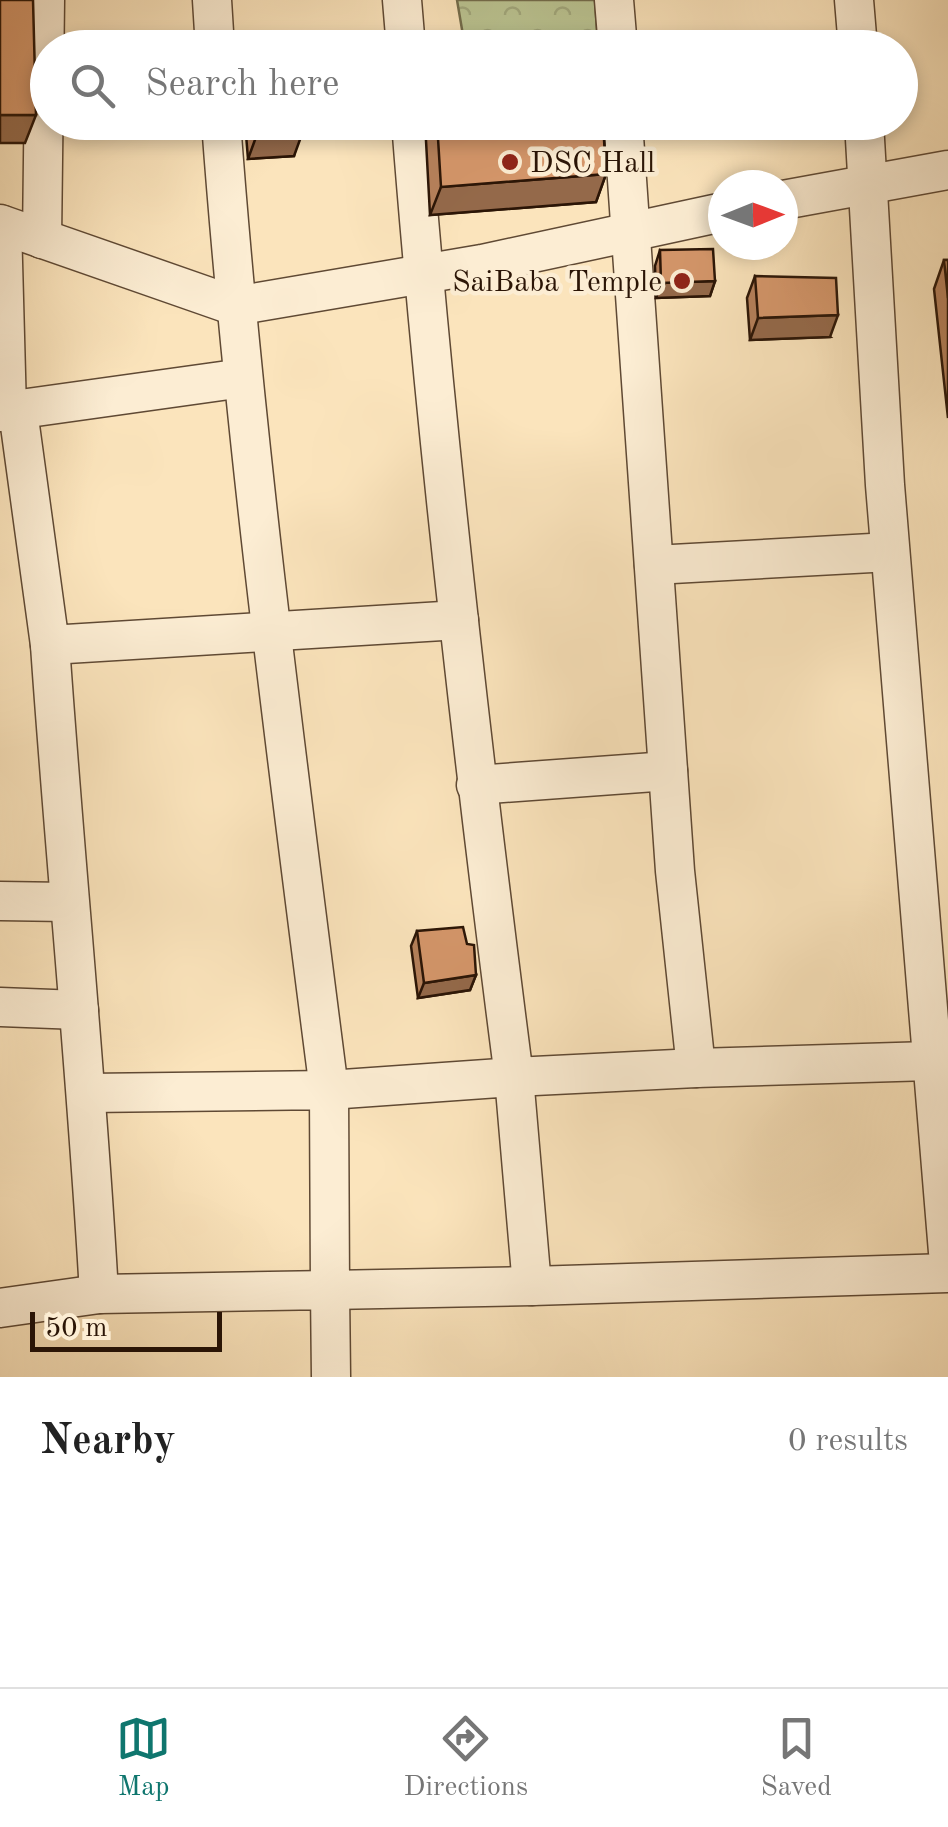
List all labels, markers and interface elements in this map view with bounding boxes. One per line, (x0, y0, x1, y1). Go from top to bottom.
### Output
search box (30, 30, 918, 140)
icon: search (65, 58, 120, 113)
text: Search here (145, 66, 340, 104)
place label: DSC Hall (530, 149, 655, 179)
marker: DSC Hall (499, 151, 521, 173)
north arrow (708, 170, 798, 260)
place label: SaiBaba Temple (452, 268, 662, 298)
marker: SaiBaba Temple (671, 270, 693, 292)
scale bar (30, 1307, 222, 1352)
text: 50 m (45, 1315, 108, 1343)
text: Nearby (40, 1421, 176, 1463)
text: 0 results (788, 1426, 908, 1458)
tab: Map (116, 1711, 171, 1806)
tab: Directions (404, 1711, 528, 1806)
tab: Saved (760, 1711, 832, 1806)

